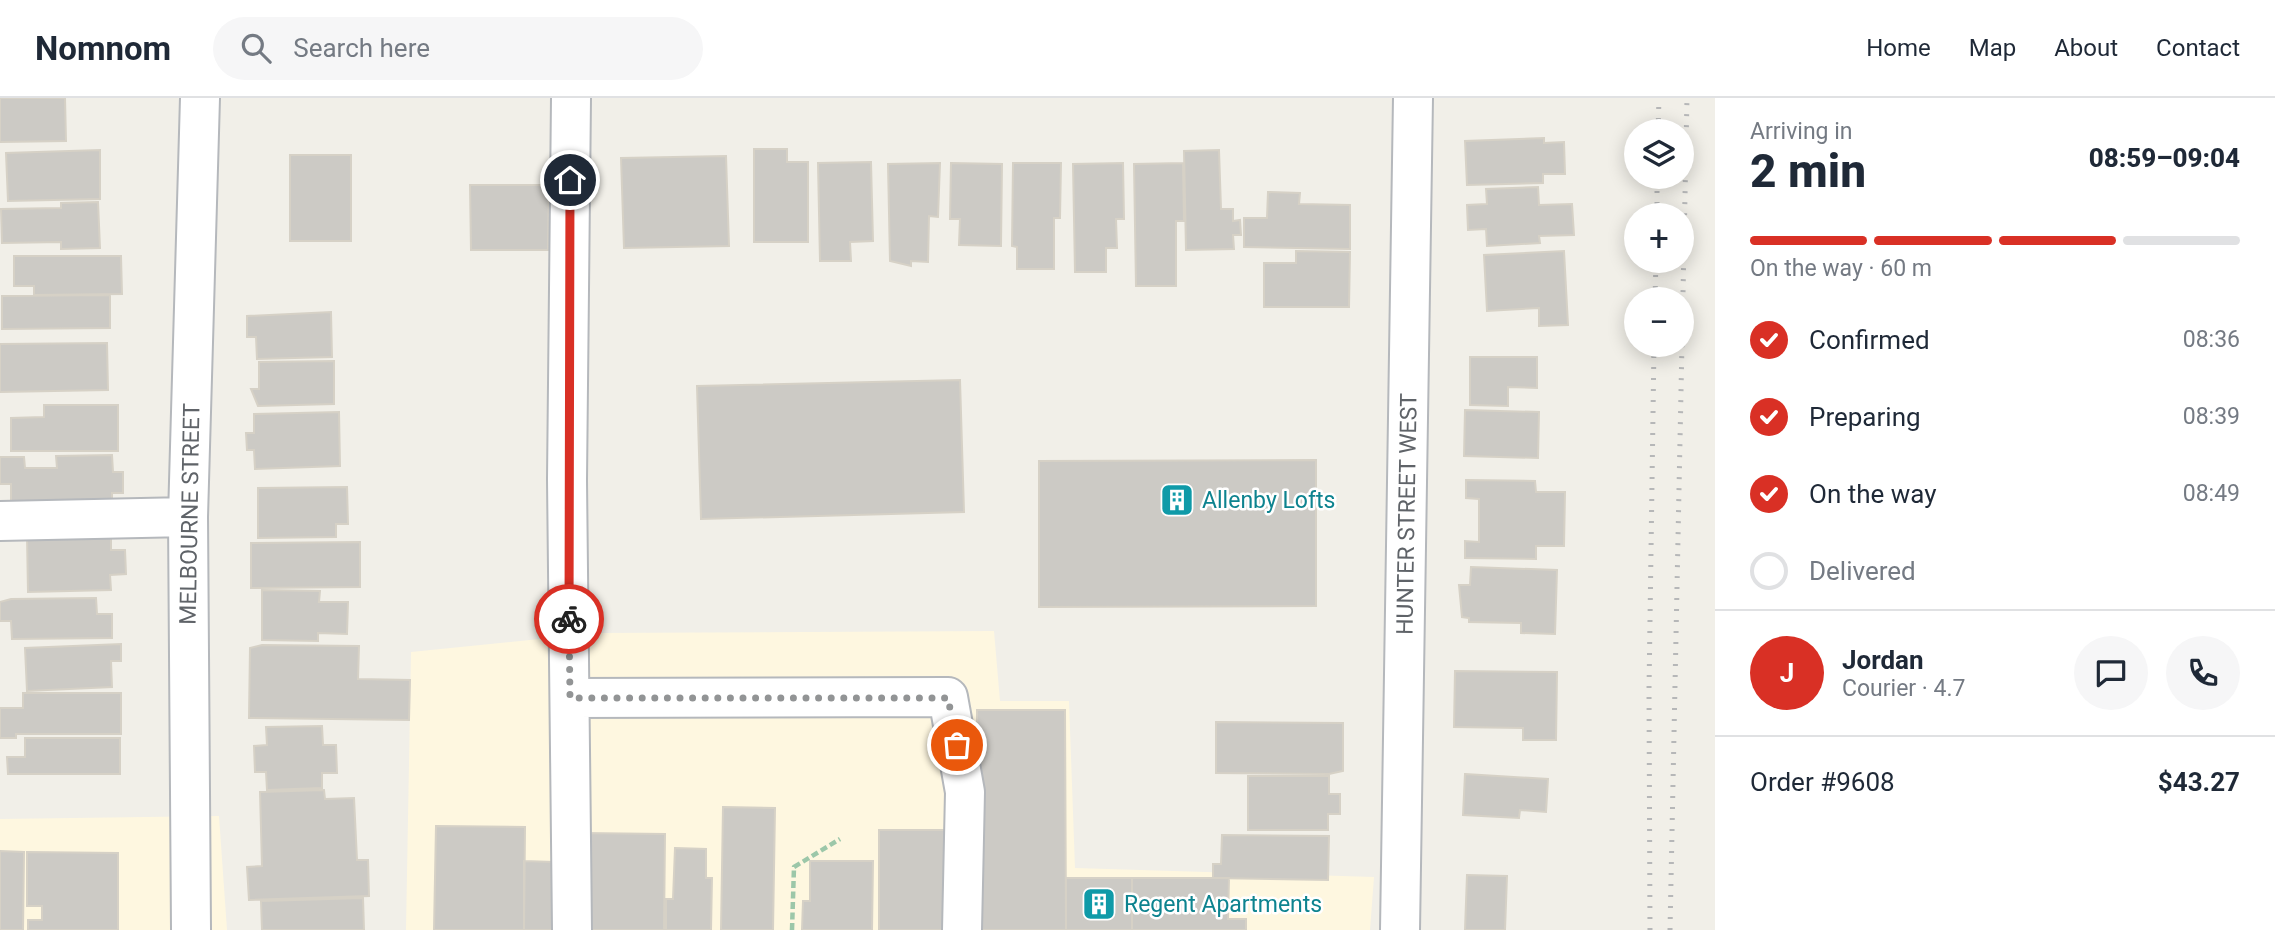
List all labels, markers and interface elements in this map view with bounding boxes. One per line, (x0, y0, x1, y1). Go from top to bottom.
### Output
search box (213, 17, 703, 80)
text: Nomnom (35, 29, 171, 68)
icon: search (237, 29, 275, 67)
text: Search here (293, 33, 430, 63)
text: Home (1866, 34, 1931, 62)
text: Map (1969, 34, 2016, 62)
text: About (2054, 34, 2118, 62)
text: Contact (2156, 34, 2240, 62)
text: Arriving in (1750, 118, 1853, 145)
map controls (1624, 119, 1694, 357)
button: layers (1624, 119, 1694, 189)
text: 08:59–09:04 (2089, 143, 2240, 173)
text: 2 min (1750, 144, 1866, 198)
pin (540, 150, 600, 210)
icon: home (551, 161, 589, 199)
button: + (1624, 203, 1694, 273)
text: On the way · 60 m (1750, 255, 1932, 282)
button: − (1624, 287, 1694, 357)
icon: check (1750, 321, 1788, 359)
text: Confirmed (1809, 325, 1930, 355)
text: 08:36 (2183, 326, 2240, 353)
street label: HUNTER STREET WEST (1391, 393, 1423, 635)
icon: check (1750, 398, 1788, 436)
text: Preparing (1809, 402, 1921, 432)
street label: MELBOURNE STREET (175, 403, 205, 625)
text: 08:39 (2183, 403, 2240, 430)
icon: check (1750, 475, 1788, 513)
text: On the way (1809, 479, 1937, 509)
text: 08:49 (2183, 480, 2240, 507)
building icon: Allenby Lofts (1158, 481, 1196, 519)
place label: Allenby Lofts (1202, 487, 1335, 514)
text: Delivered (1809, 556, 1916, 586)
courier (534, 584, 604, 654)
icon: bike (550, 600, 588, 638)
button: chat (2074, 636, 2148, 710)
button: phone (2166, 636, 2240, 710)
text: Jordan (1842, 645, 1924, 675)
text: J (1780, 658, 1794, 688)
text: Courier · 4.7 (1842, 675, 1965, 702)
pin (927, 715, 987, 775)
icon: bag (938, 726, 976, 764)
text: Order #9608 (1750, 767, 1895, 797)
text: $43.27 (2158, 767, 2240, 797)
building icon: Regent Apartments (1080, 885, 1118, 923)
place label: Regent Apartments (1124, 891, 1322, 918)

